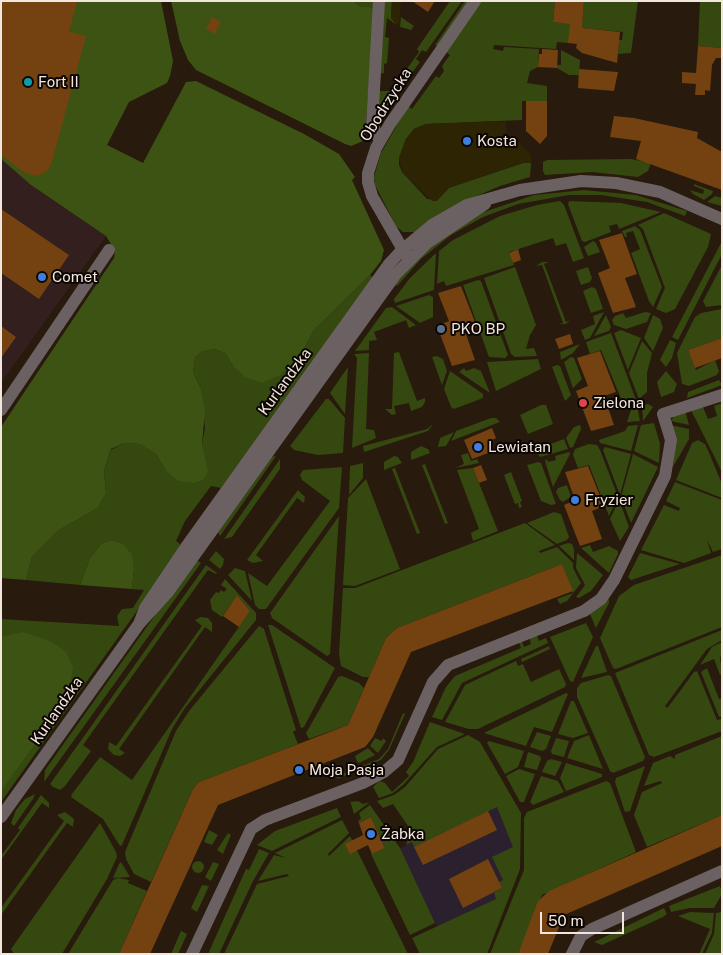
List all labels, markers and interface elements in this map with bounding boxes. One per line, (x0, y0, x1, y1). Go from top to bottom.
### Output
street label: Obodrzycka (356, 65, 416, 145)
place label: Fort II (38, 73, 79, 91)
marker: Fort II (22, 76, 34, 88)
place label: Kosta (477, 132, 517, 150)
marker: Kosta (461, 135, 473, 147)
place label: Comet (52, 268, 98, 286)
marker: Comet (36, 271, 48, 283)
place label: PKO BP (451, 320, 505, 338)
marker: PKO BP (435, 323, 447, 335)
street label: Kurlandzka (255, 345, 315, 419)
place label: Zielona (593, 394, 644, 412)
marker: Zielona (577, 397, 589, 409)
place label: Lewiatan (488, 438, 551, 456)
marker: Lewiatan (472, 441, 484, 453)
place label: Fryzier (585, 491, 633, 509)
marker: Fryzier (569, 494, 581, 506)
street label: Kurlandzka (27, 674, 87, 748)
place label: Moja Pasja (309, 761, 384, 779)
marker: Moja Pasja (293, 764, 305, 776)
place label: Żabka (381, 825, 424, 843)
marker: Żabka (365, 828, 377, 840)
scale bar (543, 902, 627, 934)
text: 50 m (548, 912, 583, 929)

